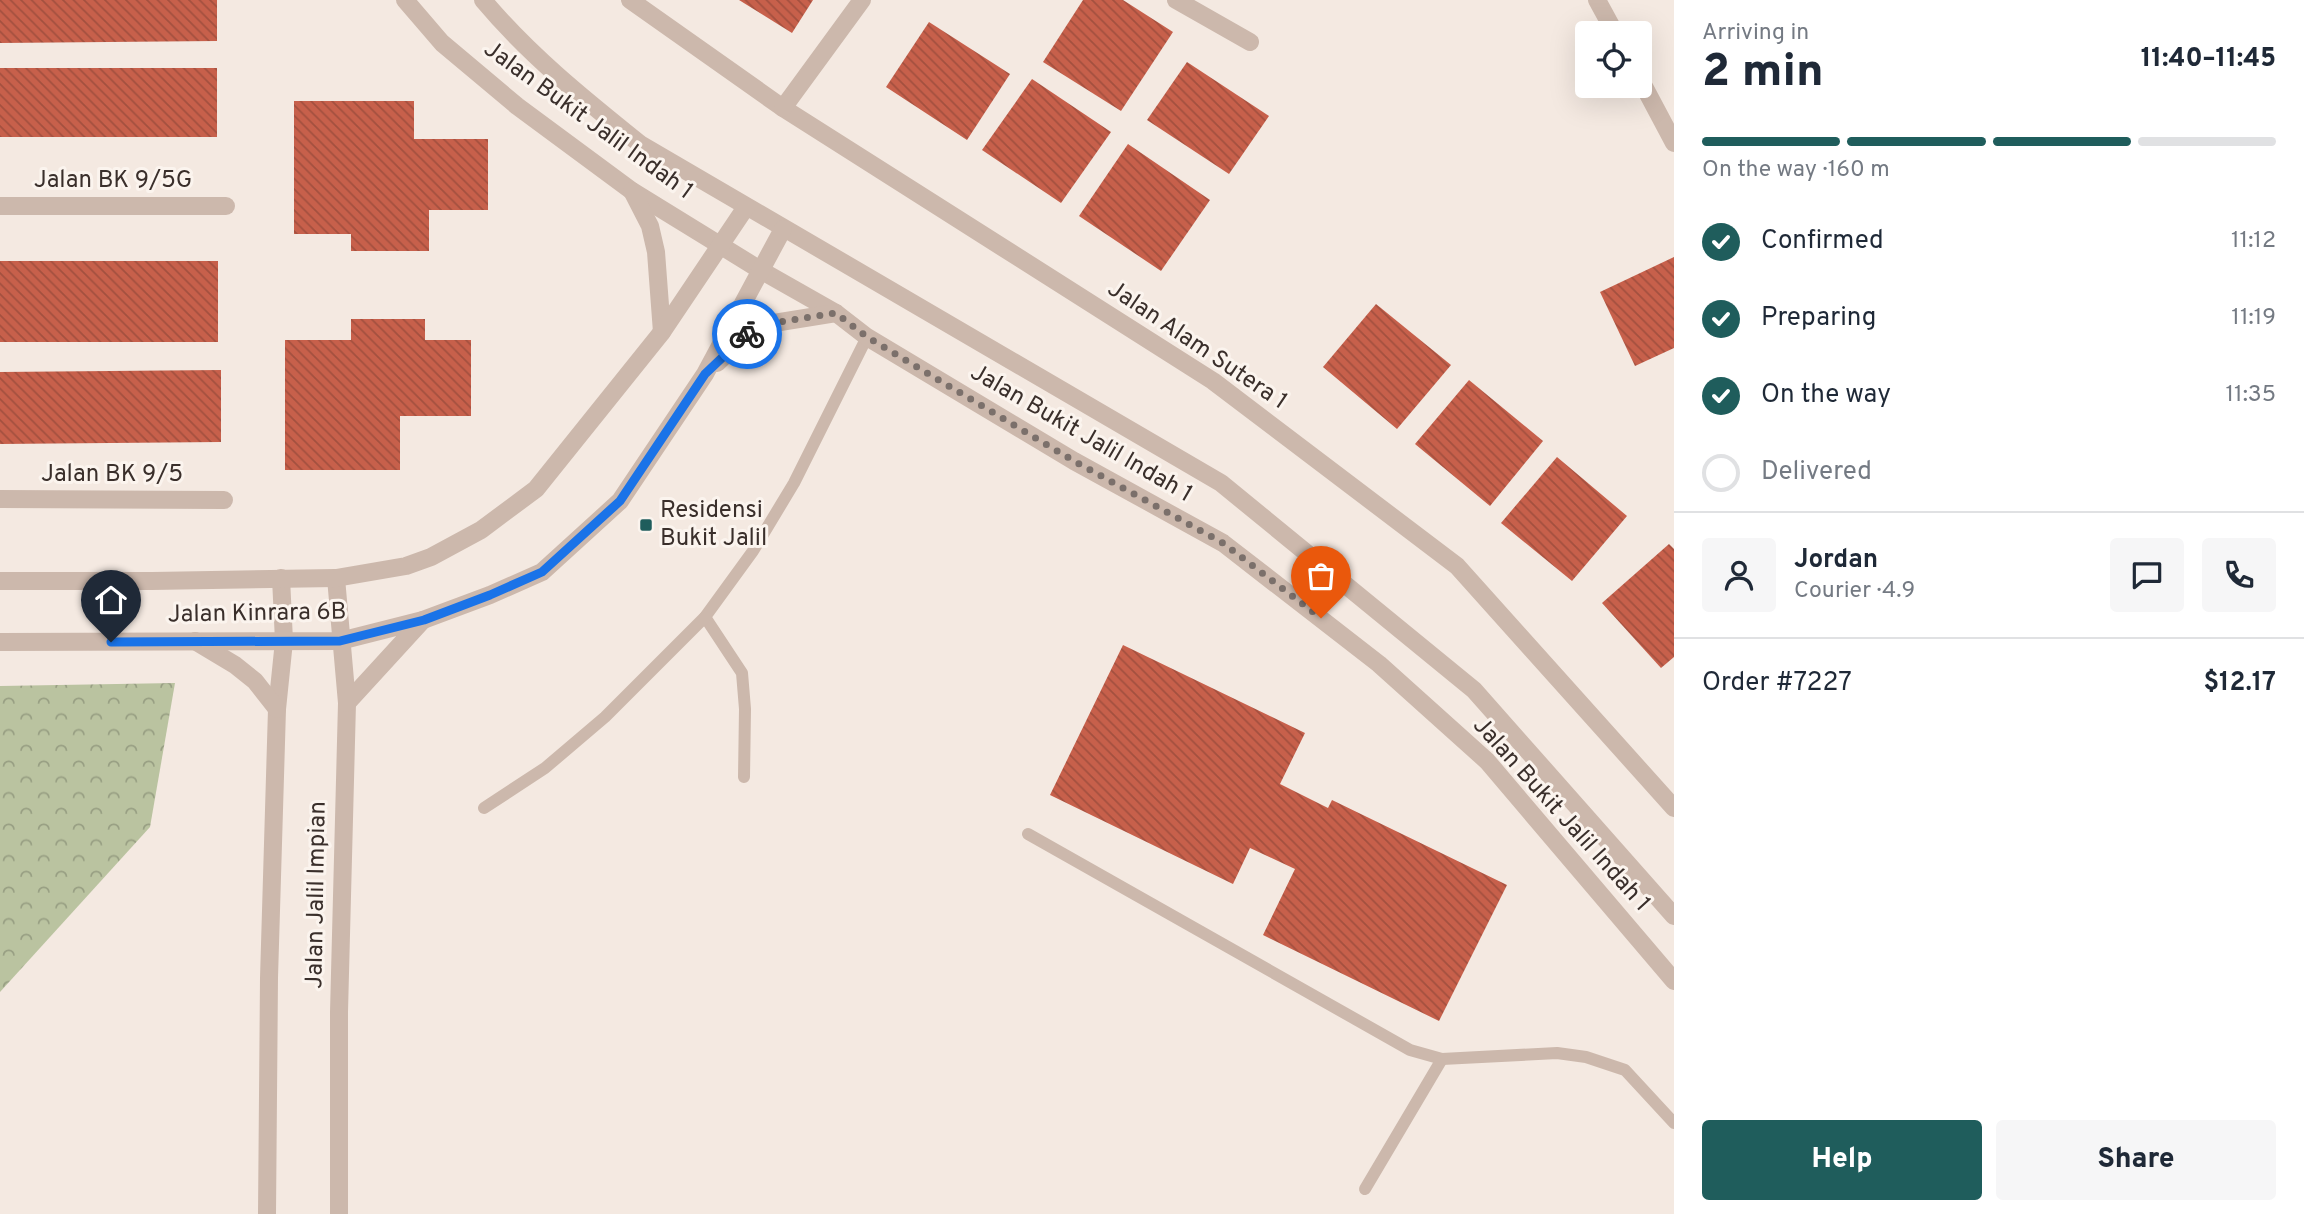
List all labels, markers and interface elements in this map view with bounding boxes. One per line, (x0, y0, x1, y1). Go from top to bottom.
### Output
text: Arriving in (1702, 19, 1809, 48)
map controls (1575, 21, 1652, 98)
button: locate (1575, 21, 1652, 98)
street label: Jalan Bukit Jalil Indah 1 (477, 35, 699, 207)
text: 11:40–11:45 (2141, 43, 2276, 76)
text: 2 min (1702, 44, 1824, 103)
text: On the way · 160 m (1702, 156, 1890, 185)
street label: Jalan BK 9/5G (34, 166, 192, 196)
icon: check (1702, 223, 1740, 261)
text: Confirmed (1761, 225, 1884, 258)
text: 11:12 (2231, 227, 2276, 256)
street label: Jalan Alam Sutera 1 (1101, 275, 1293, 417)
courier (712, 299, 782, 369)
icon: check (1702, 300, 1740, 338)
text: Preparing (1761, 302, 1876, 335)
text: 11:19 (2231, 304, 2276, 333)
icon: bike (728, 315, 766, 353)
street label: Jalan Bukit Jalil Indah 1 (964, 358, 1198, 510)
icon: check (1702, 377, 1740, 415)
text: On the way (1761, 379, 1891, 412)
text: 11:35 (2226, 381, 2276, 410)
text: Delivered (1761, 456, 1872, 489)
street label: Jalan BK 9/5 (41, 460, 183, 490)
place label: Residensi Bukit Jalil (660, 496, 767, 554)
marker: Residensi Bukit Jalil (638, 517, 654, 533)
button: person (1702, 538, 1776, 612)
button: chat (2110, 538, 2184, 612)
button: phone (2202, 538, 2276, 612)
text: Jordan (1794, 544, 1878, 577)
pin (1291, 546, 1351, 618)
icon: bag (1302, 557, 1340, 595)
pin (81, 570, 141, 642)
text: Courier · 4.9 (1794, 577, 1915, 606)
icon: home (92, 581, 130, 619)
street label: Jalan Kinrara 6B (167, 597, 347, 631)
text: Order #7227 (1702, 667, 1852, 700)
text: $12.17 (2203, 667, 2276, 700)
street label: Jalan Bukit Jalil Indah 1 (1466, 711, 1656, 919)
street label: Jalan Jalil Impian (300, 801, 334, 989)
button: Help (1702, 1120, 1982, 1200)
button: Share (1996, 1120, 2276, 1200)

